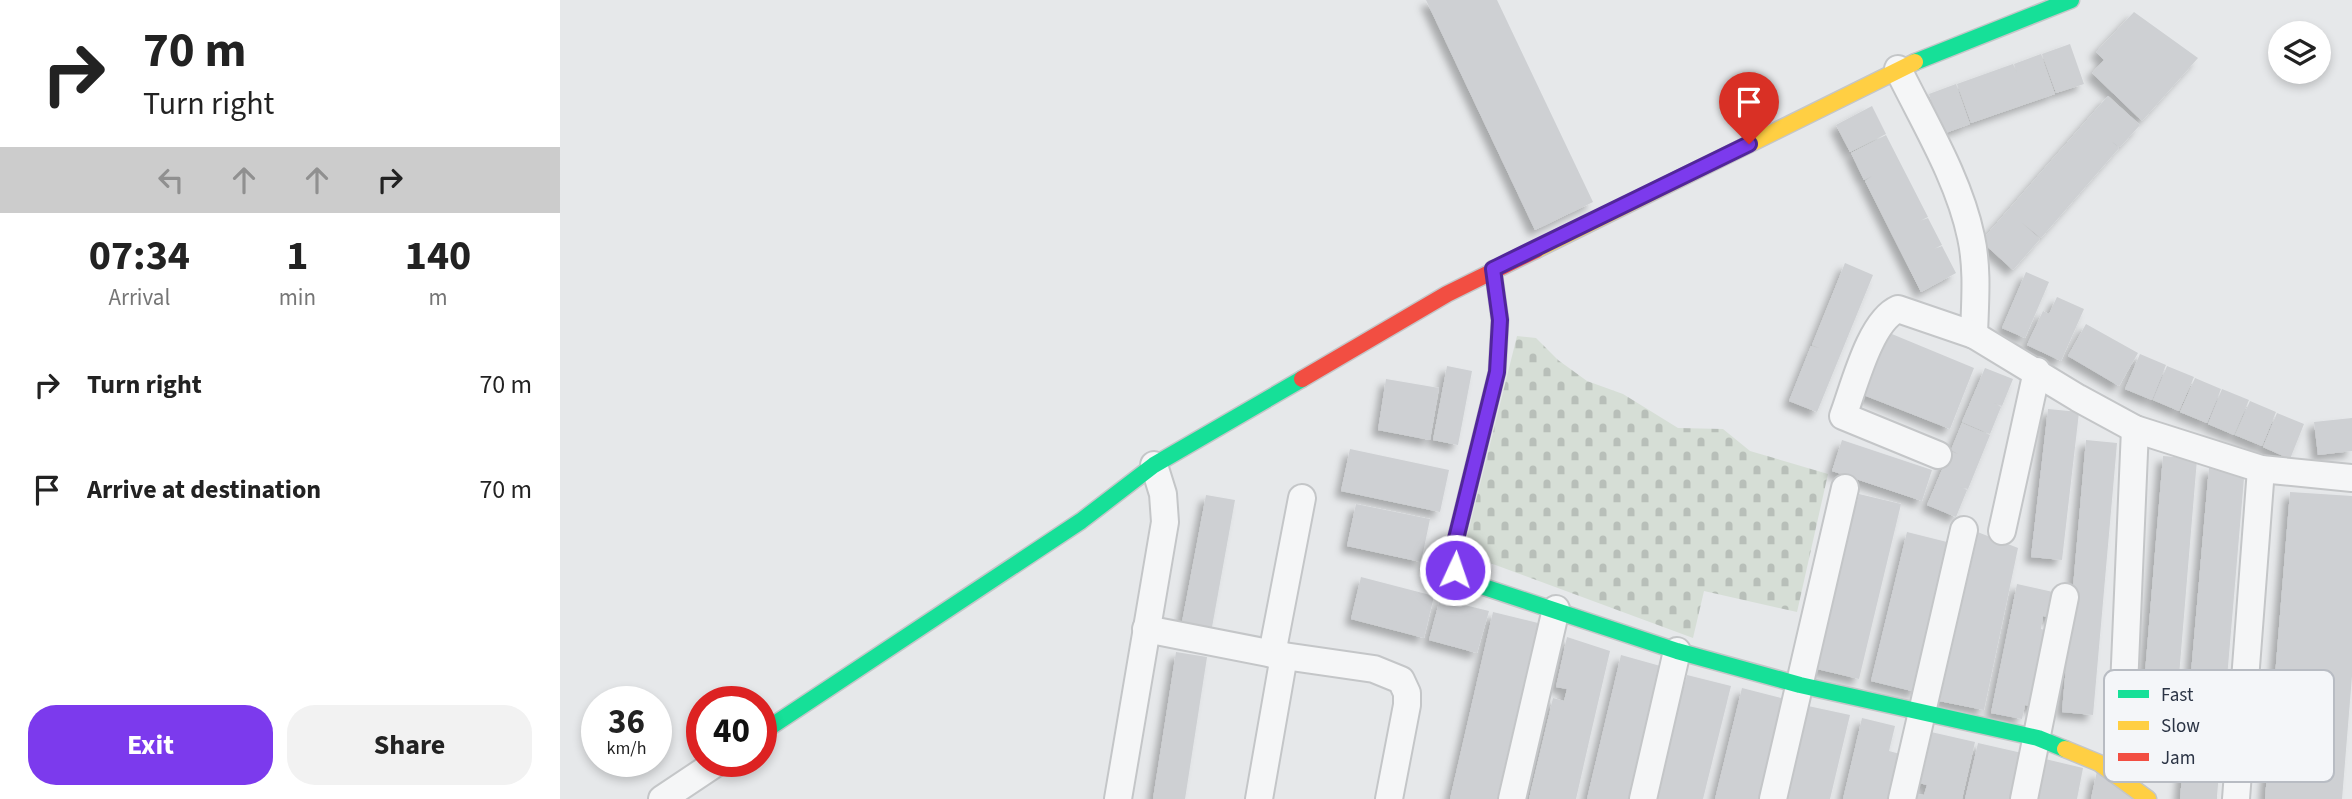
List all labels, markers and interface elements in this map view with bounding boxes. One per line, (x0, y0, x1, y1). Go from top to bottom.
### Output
text: 70 m (143, 16, 247, 86)
map controls (2268, 21, 2331, 84)
button: layers (2268, 21, 2331, 84)
icon: right (28, 28, 119, 119)
pin (1719, 72, 1779, 144)
text: Turn right (143, 81, 274, 127)
icon: arrive (1730, 83, 1768, 121)
icon: left (152, 161, 190, 199)
icon: ahead (225, 161, 263, 199)
icon: ahead (298, 161, 336, 199)
icon: right (371, 161, 409, 199)
text: 07:34 (89, 226, 190, 286)
text: 1 (286, 226, 308, 286)
text: 140 (405, 226, 471, 286)
text: Arrival (108, 281, 170, 314)
text: min (279, 281, 316, 314)
text: m (428, 281, 448, 314)
icon: right (28, 366, 66, 404)
text: Turn right (87, 366, 202, 403)
text: 70 m (479, 366, 532, 403)
icon: arrive (28, 471, 66, 509)
text: Arrive at destination (87, 471, 321, 508)
text: 70 m (479, 471, 532, 508)
position arrow (1418, 533, 1492, 607)
legend (2104, 670, 2334, 782)
text: Fast (2161, 682, 2194, 709)
speed limit sign: 40 (686, 686, 777, 777)
text: 36 (608, 697, 645, 747)
button: Exit (28, 705, 273, 785)
button: Share (287, 705, 532, 785)
text: Slow (2161, 713, 2200, 740)
text: km/h (607, 736, 646, 761)
text: Jam (2161, 745, 2195, 772)

